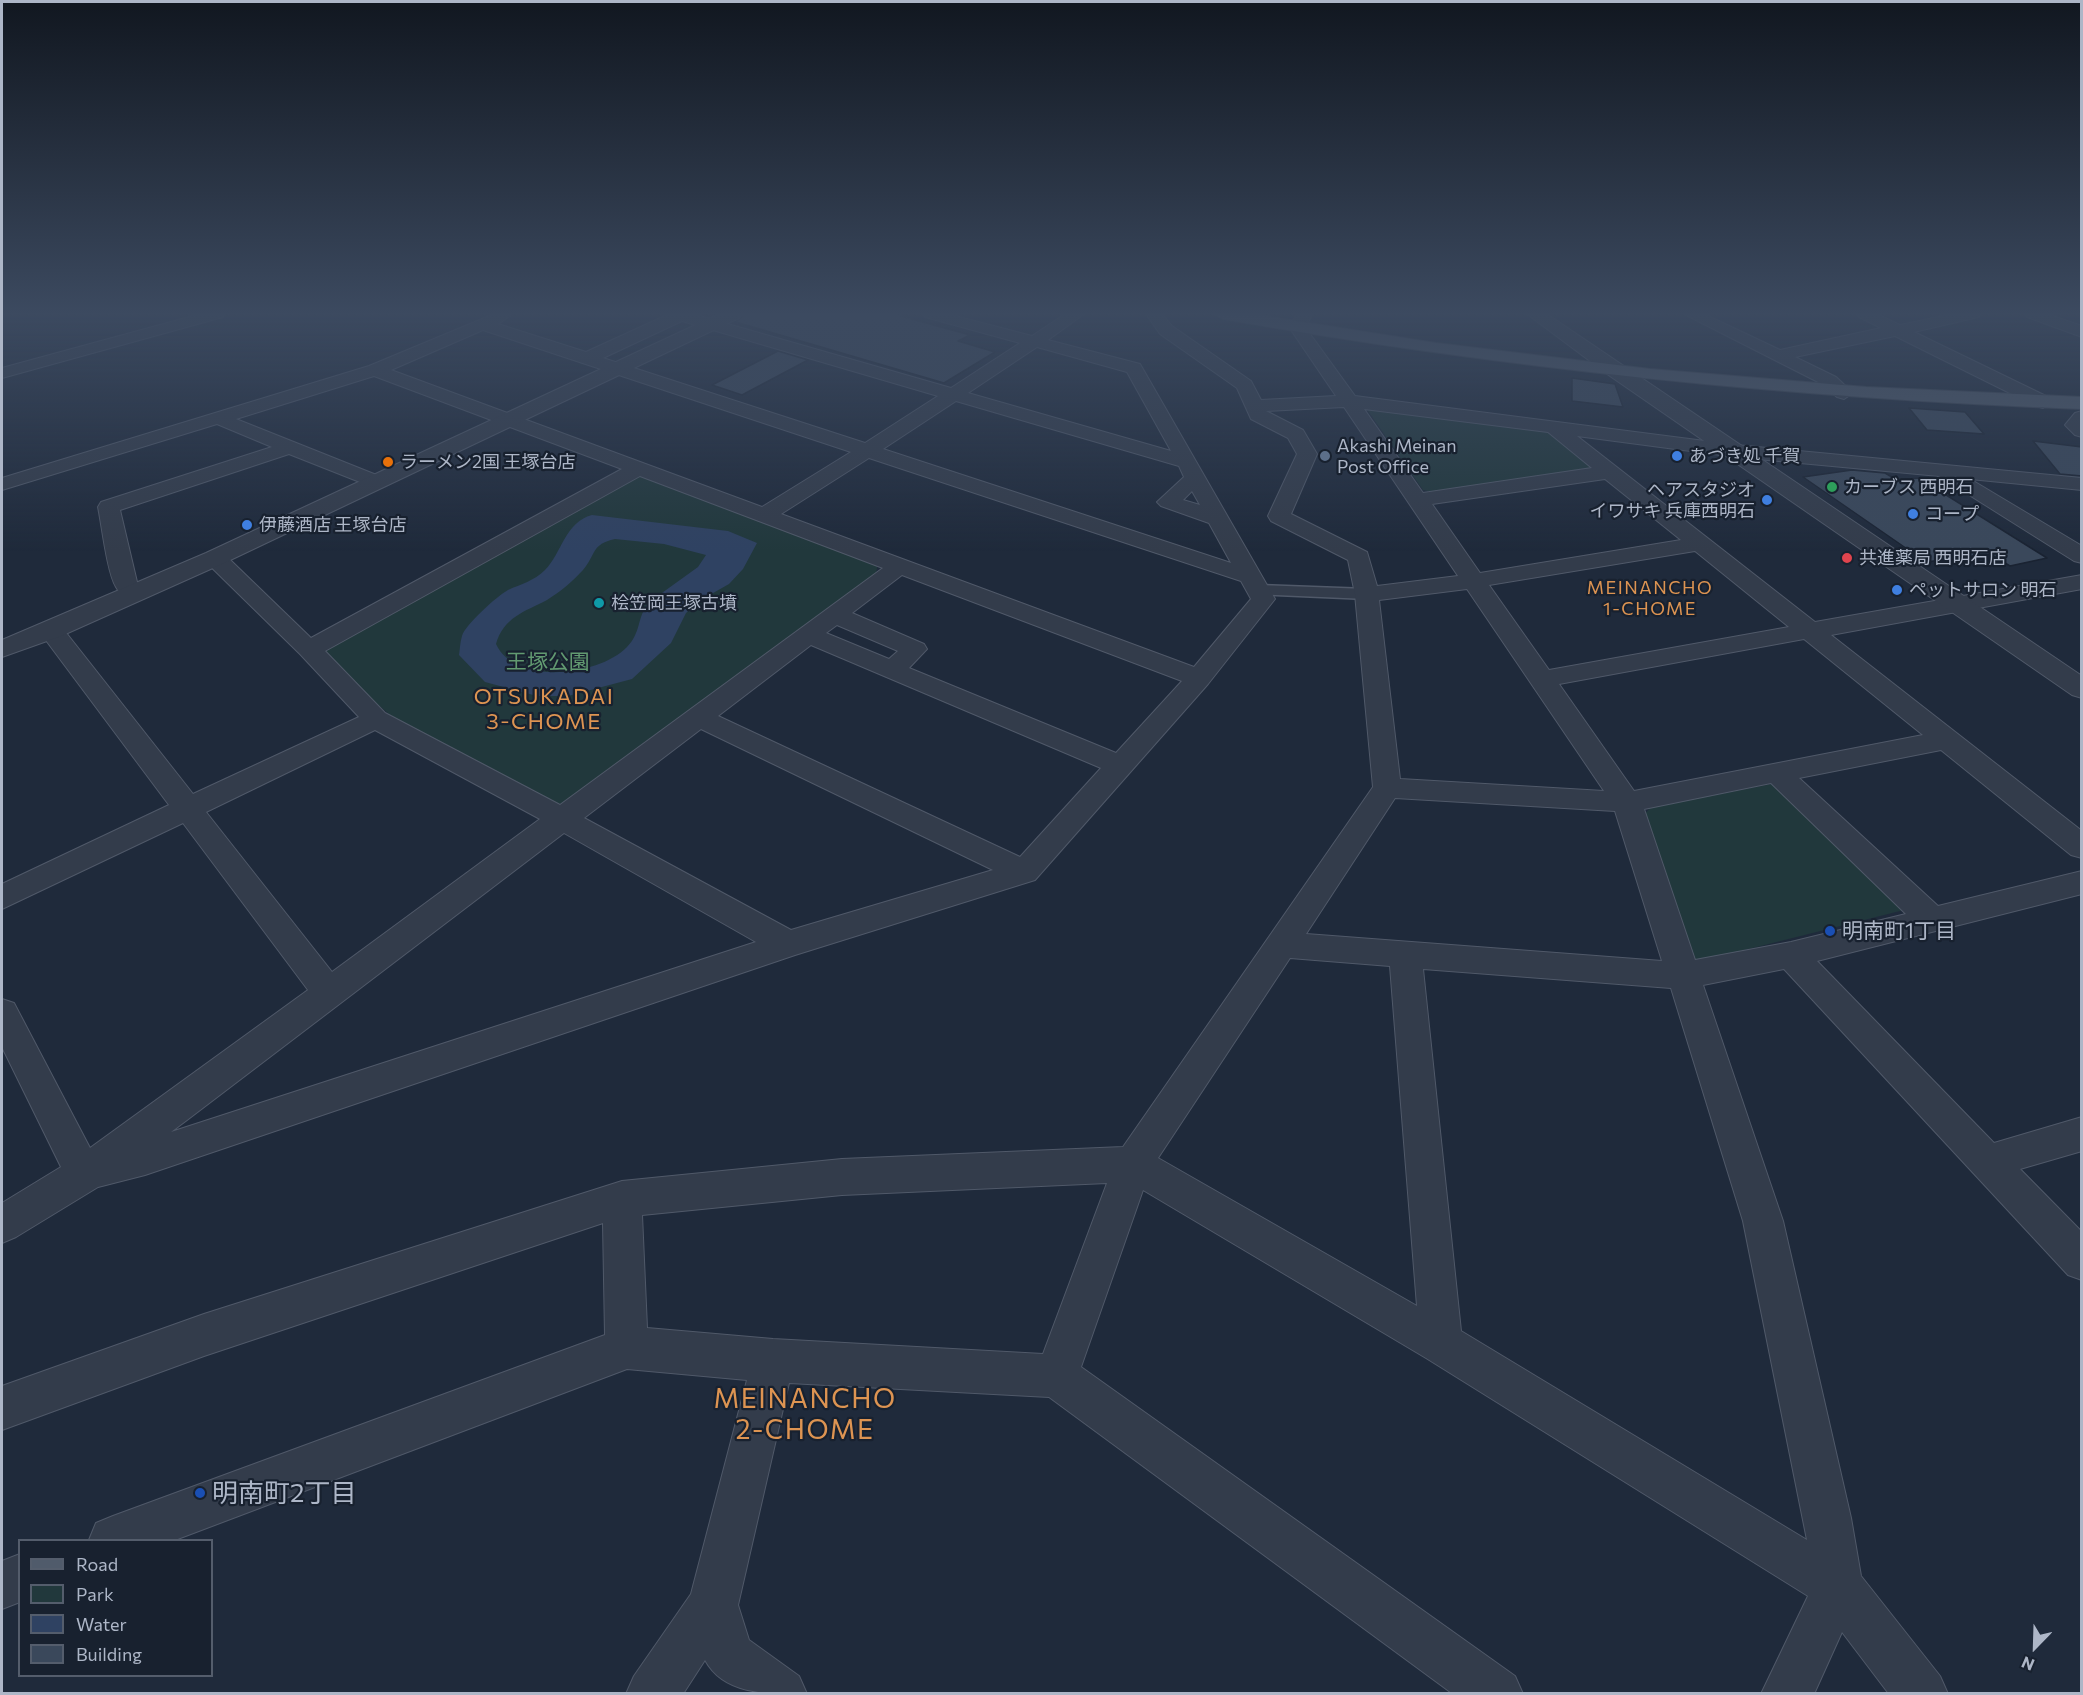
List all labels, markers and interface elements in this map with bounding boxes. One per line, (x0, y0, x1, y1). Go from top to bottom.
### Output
place label: Akashi Meinan Post Office (1337, 435, 1457, 478)
place label: あづき処 千賀 (1689, 445, 1800, 467)
marker: Akashi Meinan Post Office (1318, 449, 1332, 463)
marker: あづき処 千賀 (1670, 449, 1684, 463)
place label: ラーメン2国 王塚台店 (400, 451, 575, 473)
marker: ラーメン2国 王塚台店 (381, 455, 395, 469)
place label: カーブス 西明石 (1844, 476, 1973, 498)
place label: ヘアスタジオ イワサキ 兵庫西明石 (1590, 479, 1755, 522)
marker: カーブス 西明石 (1825, 480, 1839, 494)
marker: ヘアスタジオ イワサキ 兵庫西明石 (1760, 493, 1774, 507)
place label: コープ (1925, 503, 1979, 525)
marker: コープ (1906, 507, 1920, 521)
place label: 伊藤酒店 王塚台店 (259, 514, 406, 536)
marker: 伊藤酒店 王塚台店 (240, 518, 254, 532)
place label: 共進薬局 西明石店 (1859, 547, 2006, 569)
marker: 共進薬局 西明石店 (1840, 551, 1854, 565)
district label: MEINANCHO 1-CHOME (1587, 577, 1713, 620)
place label: ペットサロン 明石 (1909, 579, 2056, 601)
marker: ペットサロン 明石 (1890, 583, 1904, 597)
place label: 桧笠岡王塚古墳 (611, 592, 737, 614)
marker: 桧笠岡王塚古墳 (592, 596, 606, 610)
park label: 王塚公園 (506, 649, 590, 675)
district label: OTSUKADAI 3-CHOME (474, 684, 614, 736)
place label: 明南町1丁目 (1842, 918, 1956, 944)
marker: 明南町1丁目 (1823, 924, 1837, 938)
district label: MEINANCHO 2-CHOME (713, 1383, 897, 1446)
place label: 明南町2丁目 (212, 1477, 356, 1509)
marker: 明南町2丁目 (193, 1486, 207, 1500)
legend (18, 1539, 213, 1677)
text: Road (76, 1553, 118, 1575)
text: Park (76, 1583, 114, 1605)
text: Water (76, 1613, 127, 1635)
north arrow (2005, 1617, 2065, 1677)
text: Building (76, 1643, 142, 1665)
text: N (2019, 1653, 2037, 1675)

